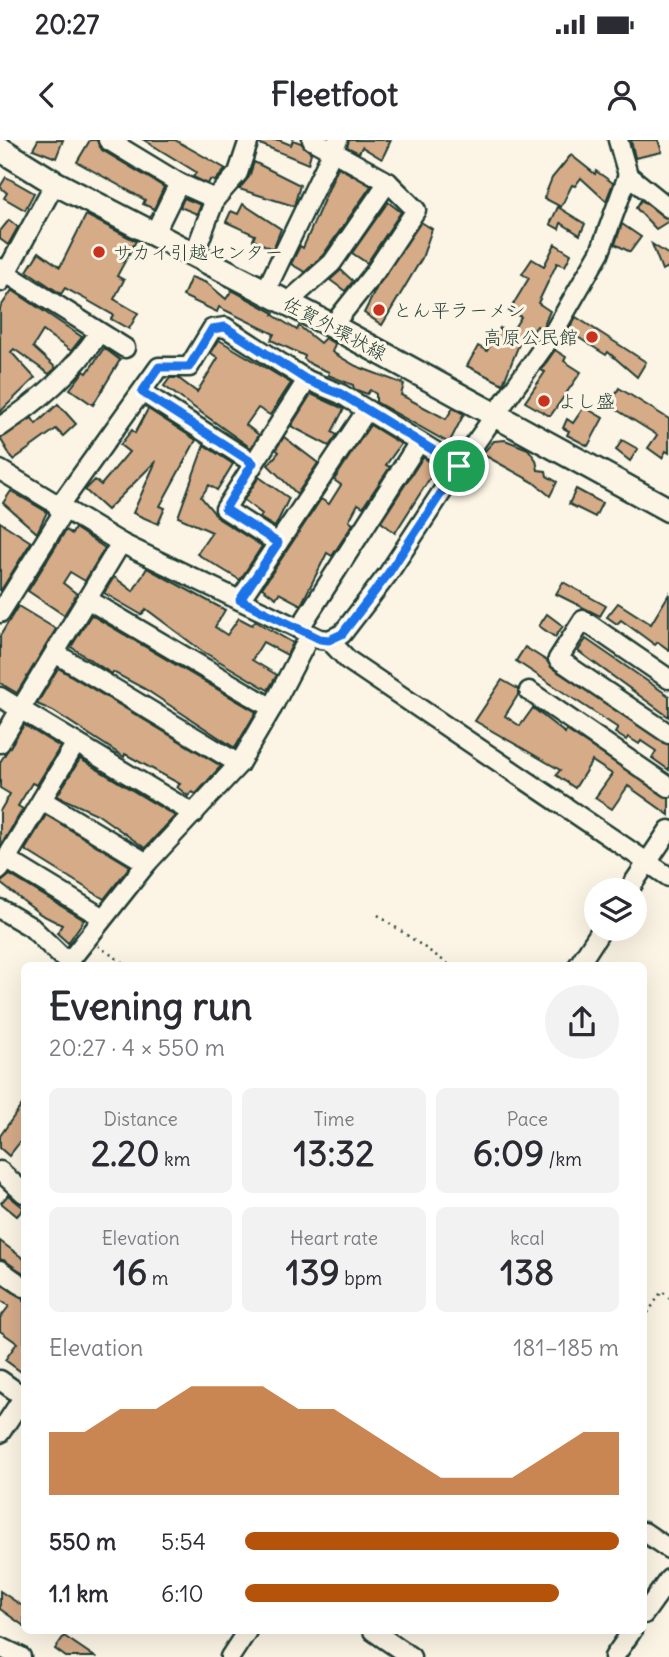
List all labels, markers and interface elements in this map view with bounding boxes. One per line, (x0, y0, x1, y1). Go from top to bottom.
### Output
text: 20:27 (35, 8, 99, 41)
text: Fleetfoot (271, 74, 398, 115)
icon: back (28, 76, 66, 114)
icon: person (603, 76, 641, 114)
place label: サカイ引越センター (113, 240, 283, 264)
marker: サカイ引越センター (91, 244, 107, 260)
street label: 佐賀外環状線 (279, 291, 391, 365)
place label: とん平ラーメン (393, 298, 526, 322)
marker: とん平ラーメン (371, 302, 387, 318)
place label: 高原公民館 (483, 325, 578, 349)
marker: 高原公民館 (584, 329, 600, 345)
place label: よし盛 (558, 389, 615, 413)
marker: よし盛 (536, 393, 552, 409)
pin (429, 436, 489, 496)
icon: arrive (440, 447, 478, 485)
map controls (584, 878, 647, 941)
button: layers (584, 878, 647, 941)
text: Evening run (49, 983, 252, 1030)
button: share (545, 985, 619, 1059)
text: 20:27 · 4 × 550 m (49, 1033, 225, 1062)
text: Distance (104, 1107, 178, 1131)
text: Time (313, 1107, 355, 1131)
text: Pace (507, 1107, 548, 1131)
text: 2.20 (91, 1131, 160, 1175)
text: 13:32 (294, 1131, 374, 1175)
text: 6:09 (473, 1131, 544, 1175)
text: km (160, 1147, 190, 1171)
text: /km (544, 1147, 582, 1171)
text: Elevation (102, 1226, 180, 1250)
text: Heart rate (290, 1226, 378, 1250)
text: kcal (510, 1226, 544, 1250)
text: 16 (113, 1250, 147, 1294)
text: 139 (286, 1250, 340, 1294)
text: 138 (500, 1250, 554, 1294)
text: m (147, 1266, 168, 1290)
text: bpm (340, 1266, 382, 1290)
text: Elevation (49, 1333, 143, 1362)
text: 181–185 m (513, 1333, 619, 1362)
text: 550 m (49, 1527, 116, 1556)
text: 5:54 (161, 1527, 206, 1556)
text: 1.1 km (49, 1579, 108, 1608)
text: 6:10 (161, 1579, 204, 1608)

